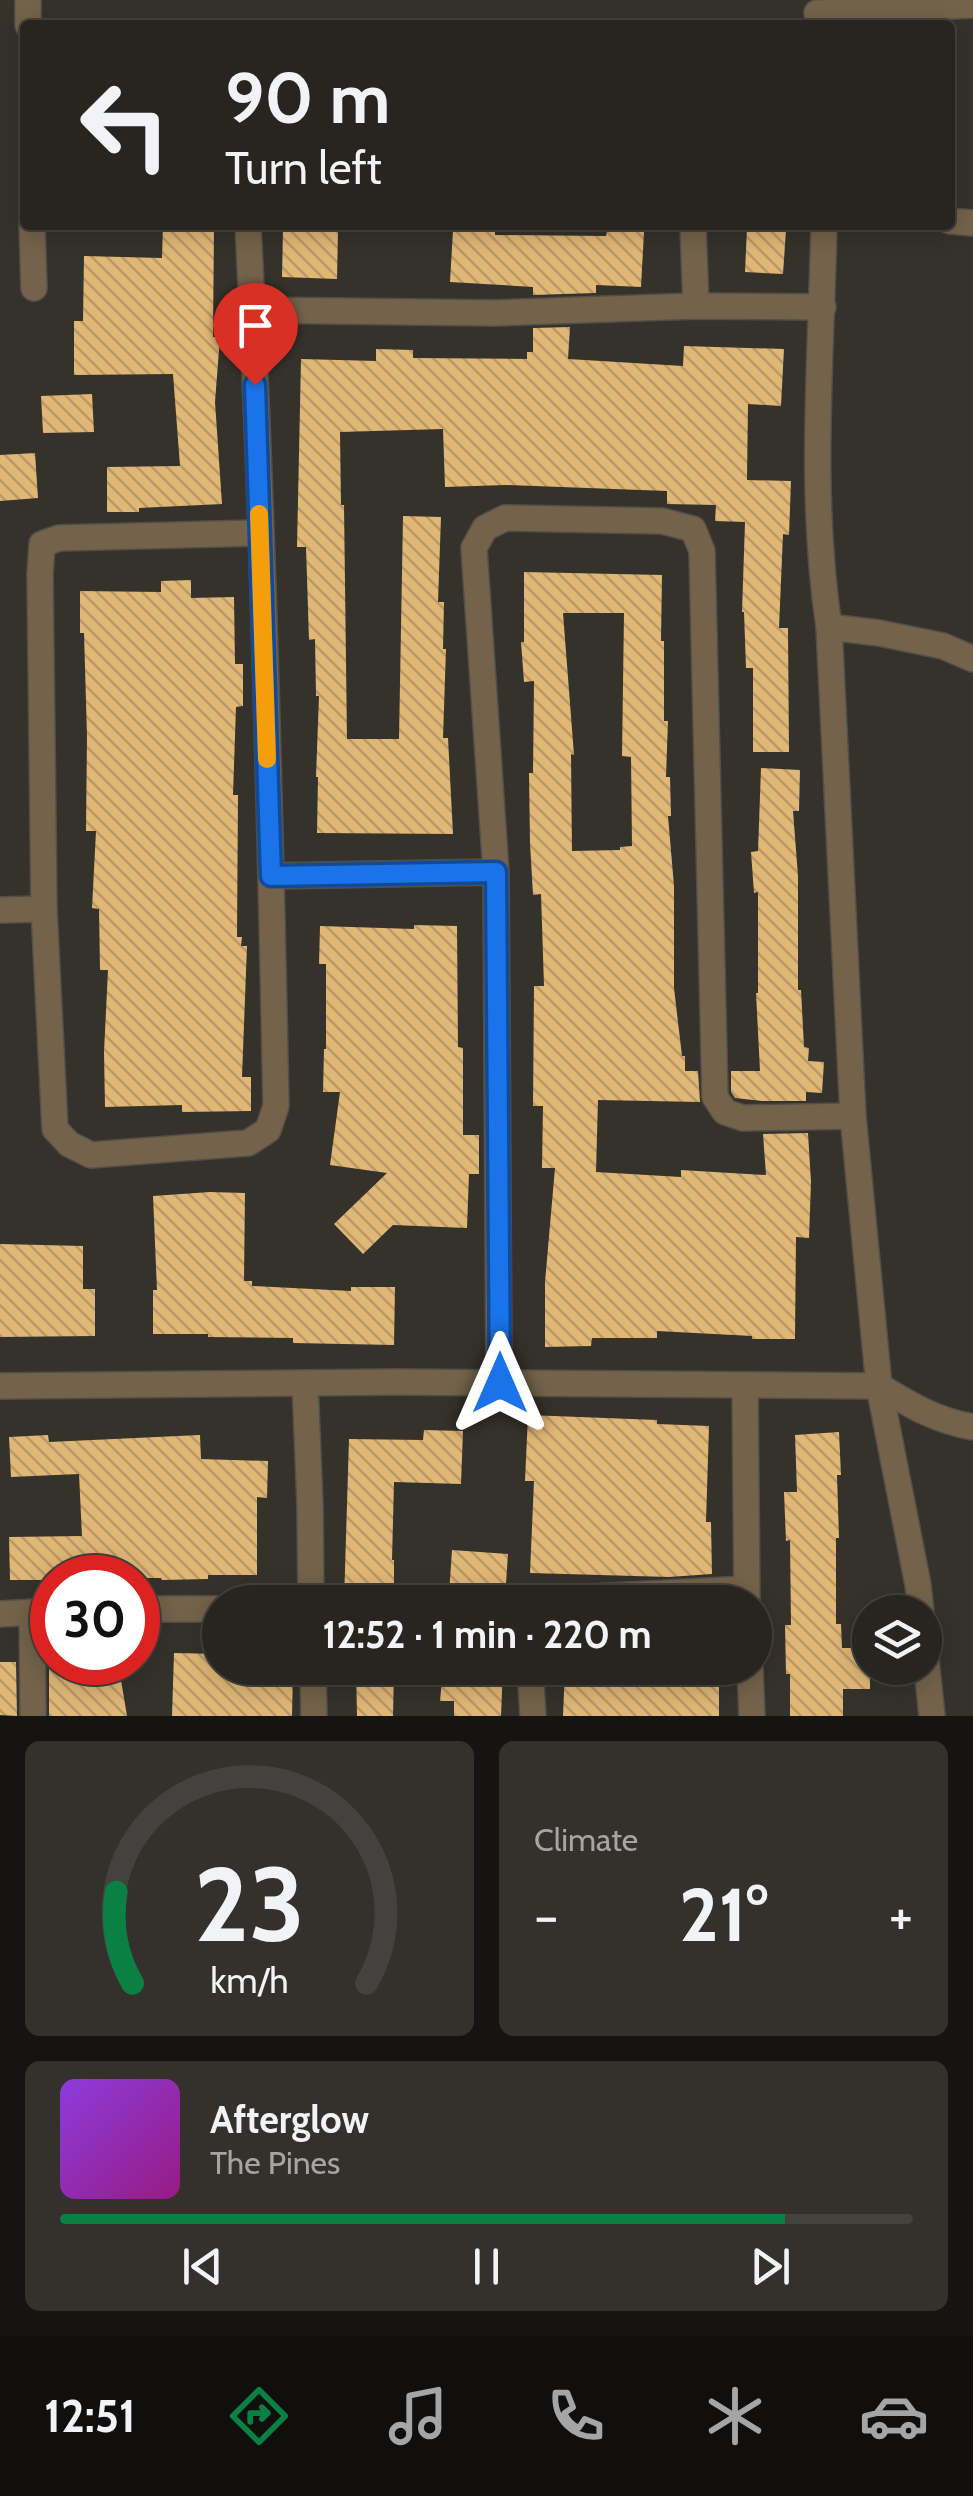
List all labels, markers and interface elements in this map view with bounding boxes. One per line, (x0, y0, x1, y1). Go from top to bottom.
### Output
text: 90 m (225, 55, 390, 141)
icon: left (60, 60, 190, 190)
text: Turn left (225, 141, 382, 195)
pin (213, 283, 298, 386)
icon: arrive (228, 298, 283, 353)
position arrow (448, 1331, 552, 1435)
speed limit sign: 30 (30, 1555, 160, 1685)
map controls (852, 1595, 942, 1685)
button: layers (852, 1595, 942, 1685)
text: 12:52 · 1 min · 220 m (322, 1611, 652, 1658)
text: Climate (534, 1820, 638, 1859)
text: 23 (194, 1841, 305, 1967)
text: 21° (679, 1869, 768, 1960)
text: − (534, 1882, 558, 1949)
text: + (889, 1882, 913, 1949)
text: km/h (210, 1959, 289, 2002)
text: Afterglow (210, 2096, 369, 2143)
text: The Pines (210, 2143, 340, 2182)
icon: previous (175, 2239, 230, 2294)
icon: pause (459, 2239, 514, 2294)
icon: next (743, 2239, 798, 2294)
icon: directions (224, 2381, 294, 2451)
icon: music (383, 2381, 453, 2451)
icon: phone (541, 2381, 611, 2451)
icon: climate (700, 2381, 770, 2451)
icon: car (859, 2381, 929, 2451)
text: 12:51 (44, 2389, 135, 2443)

